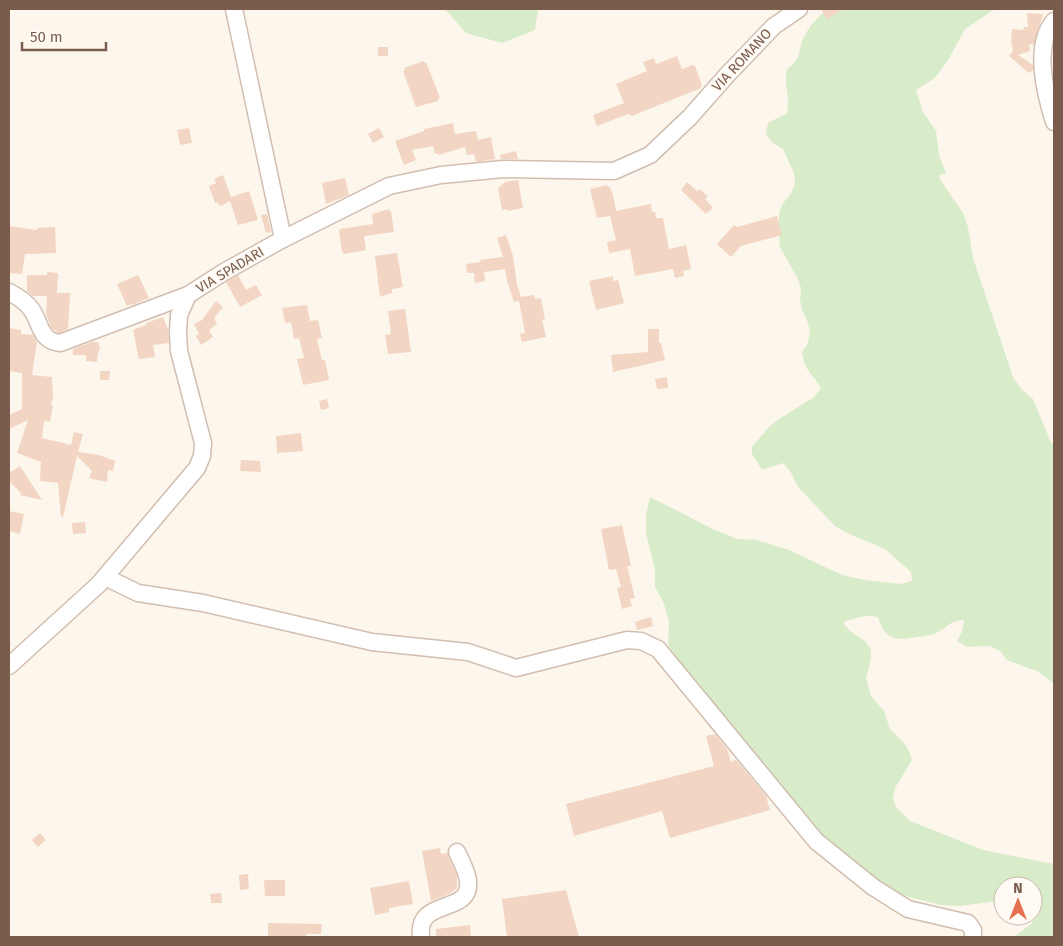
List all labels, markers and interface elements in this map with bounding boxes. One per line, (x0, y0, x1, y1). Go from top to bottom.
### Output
scale bar (22, 20, 106, 52)
street label: VIA ROMANO (709, 25, 775, 95)
text: 50 m (30, 28, 63, 46)
street label: VIA SPADARI (193, 243, 267, 297)
north arrow (993, 876, 1043, 926)
text: N (1013, 880, 1023, 897)

